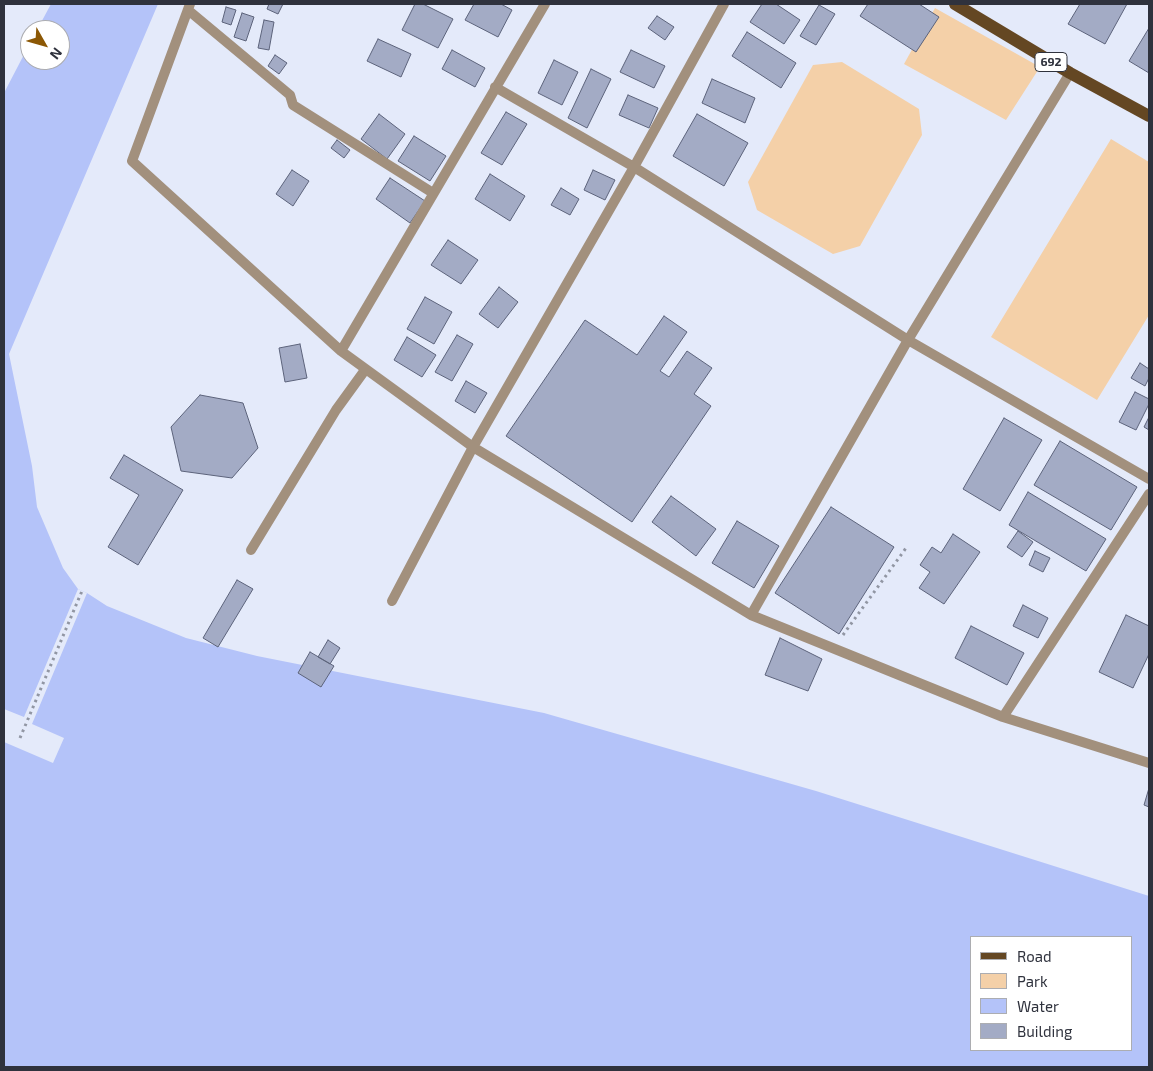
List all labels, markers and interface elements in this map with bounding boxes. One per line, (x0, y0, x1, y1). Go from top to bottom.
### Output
north arrow (20, 20, 70, 70)
text: N (47, 45, 66, 63)
road number: 692 (1035, 52, 1067, 72)
legend (970, 936, 1133, 1051)
text: Road (1017, 947, 1052, 965)
text: Park (1017, 972, 1048, 990)
text: Water (1017, 997, 1059, 1015)
text: Building (1017, 1022, 1072, 1040)

